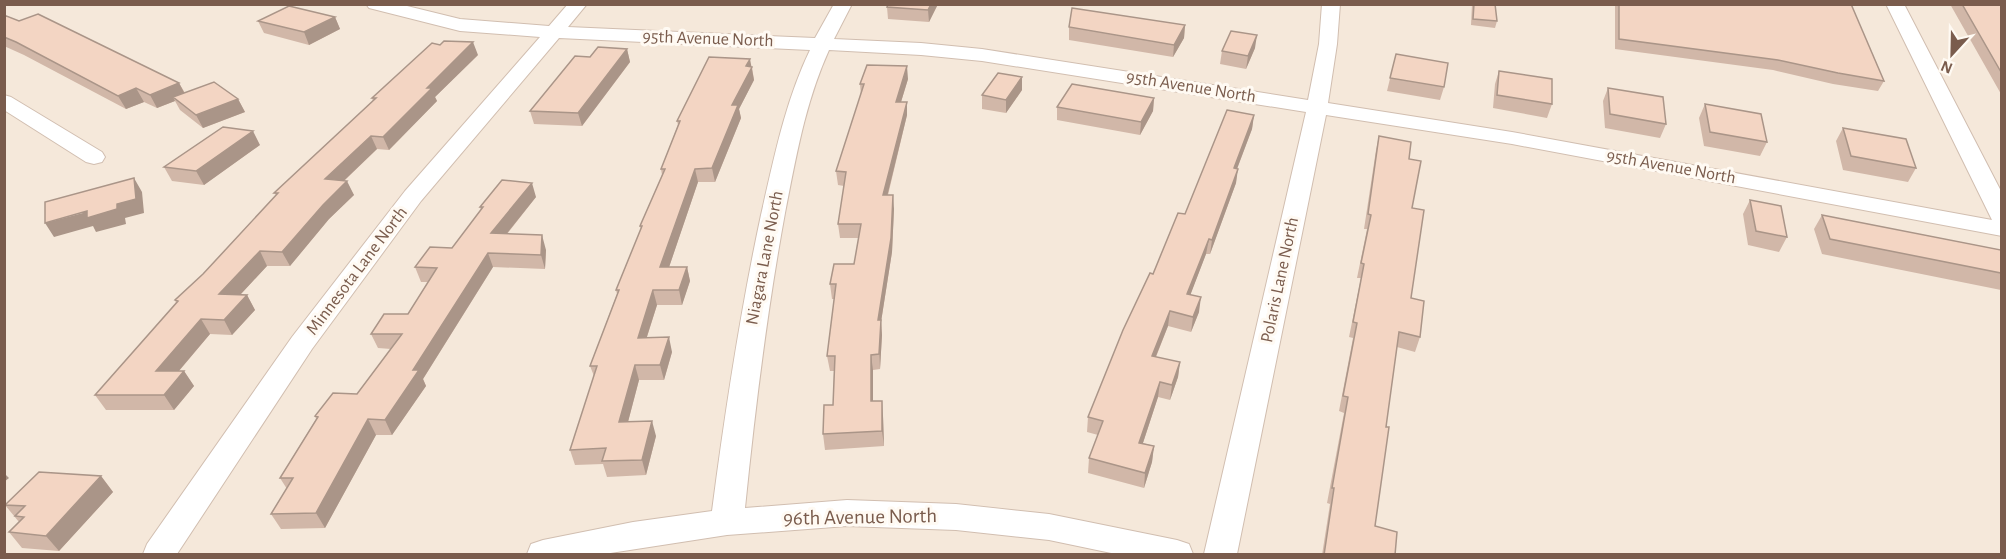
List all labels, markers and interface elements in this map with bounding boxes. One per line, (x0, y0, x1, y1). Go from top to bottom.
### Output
north arrow (1922, 24, 1982, 84)
street label: 95th Avenue North (642, 28, 774, 50)
text: N (1939, 57, 1955, 76)
street label: 95th Avenue North (1125, 68, 1257, 106)
street label: 95th Avenue North (1605, 147, 1737, 187)
street label: Niagara Lane North (743, 189, 787, 327)
street label: Minnesota Lane North (303, 204, 411, 338)
street label: Polaris Lane North (1258, 216, 1302, 344)
street label: 96th Avenue North (783, 505, 937, 529)

